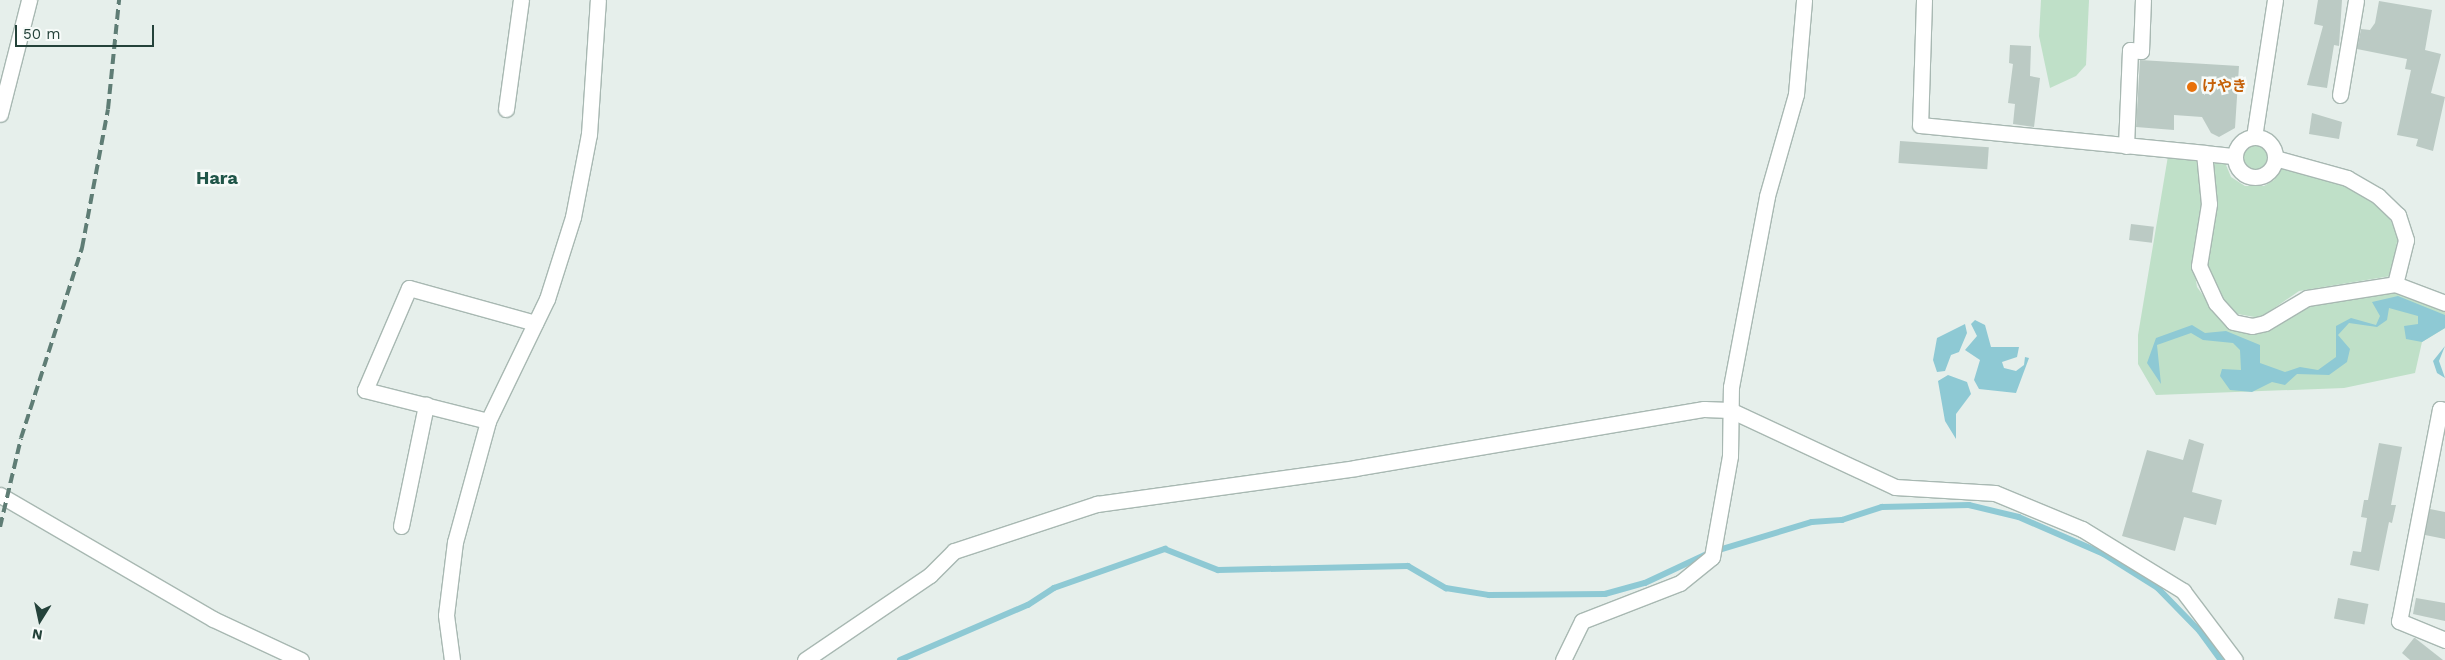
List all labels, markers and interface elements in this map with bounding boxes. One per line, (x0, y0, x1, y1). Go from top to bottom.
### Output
scale bar (18, 15, 156, 47)
text: 50 m (23, 25, 60, 43)
place label: けやき (2202, 78, 2247, 96)
marker: けやき (2186, 81, 2198, 93)
district label: Hara (196, 167, 238, 189)
north arrow (15, 595, 65, 645)
text: N (31, 626, 44, 644)

